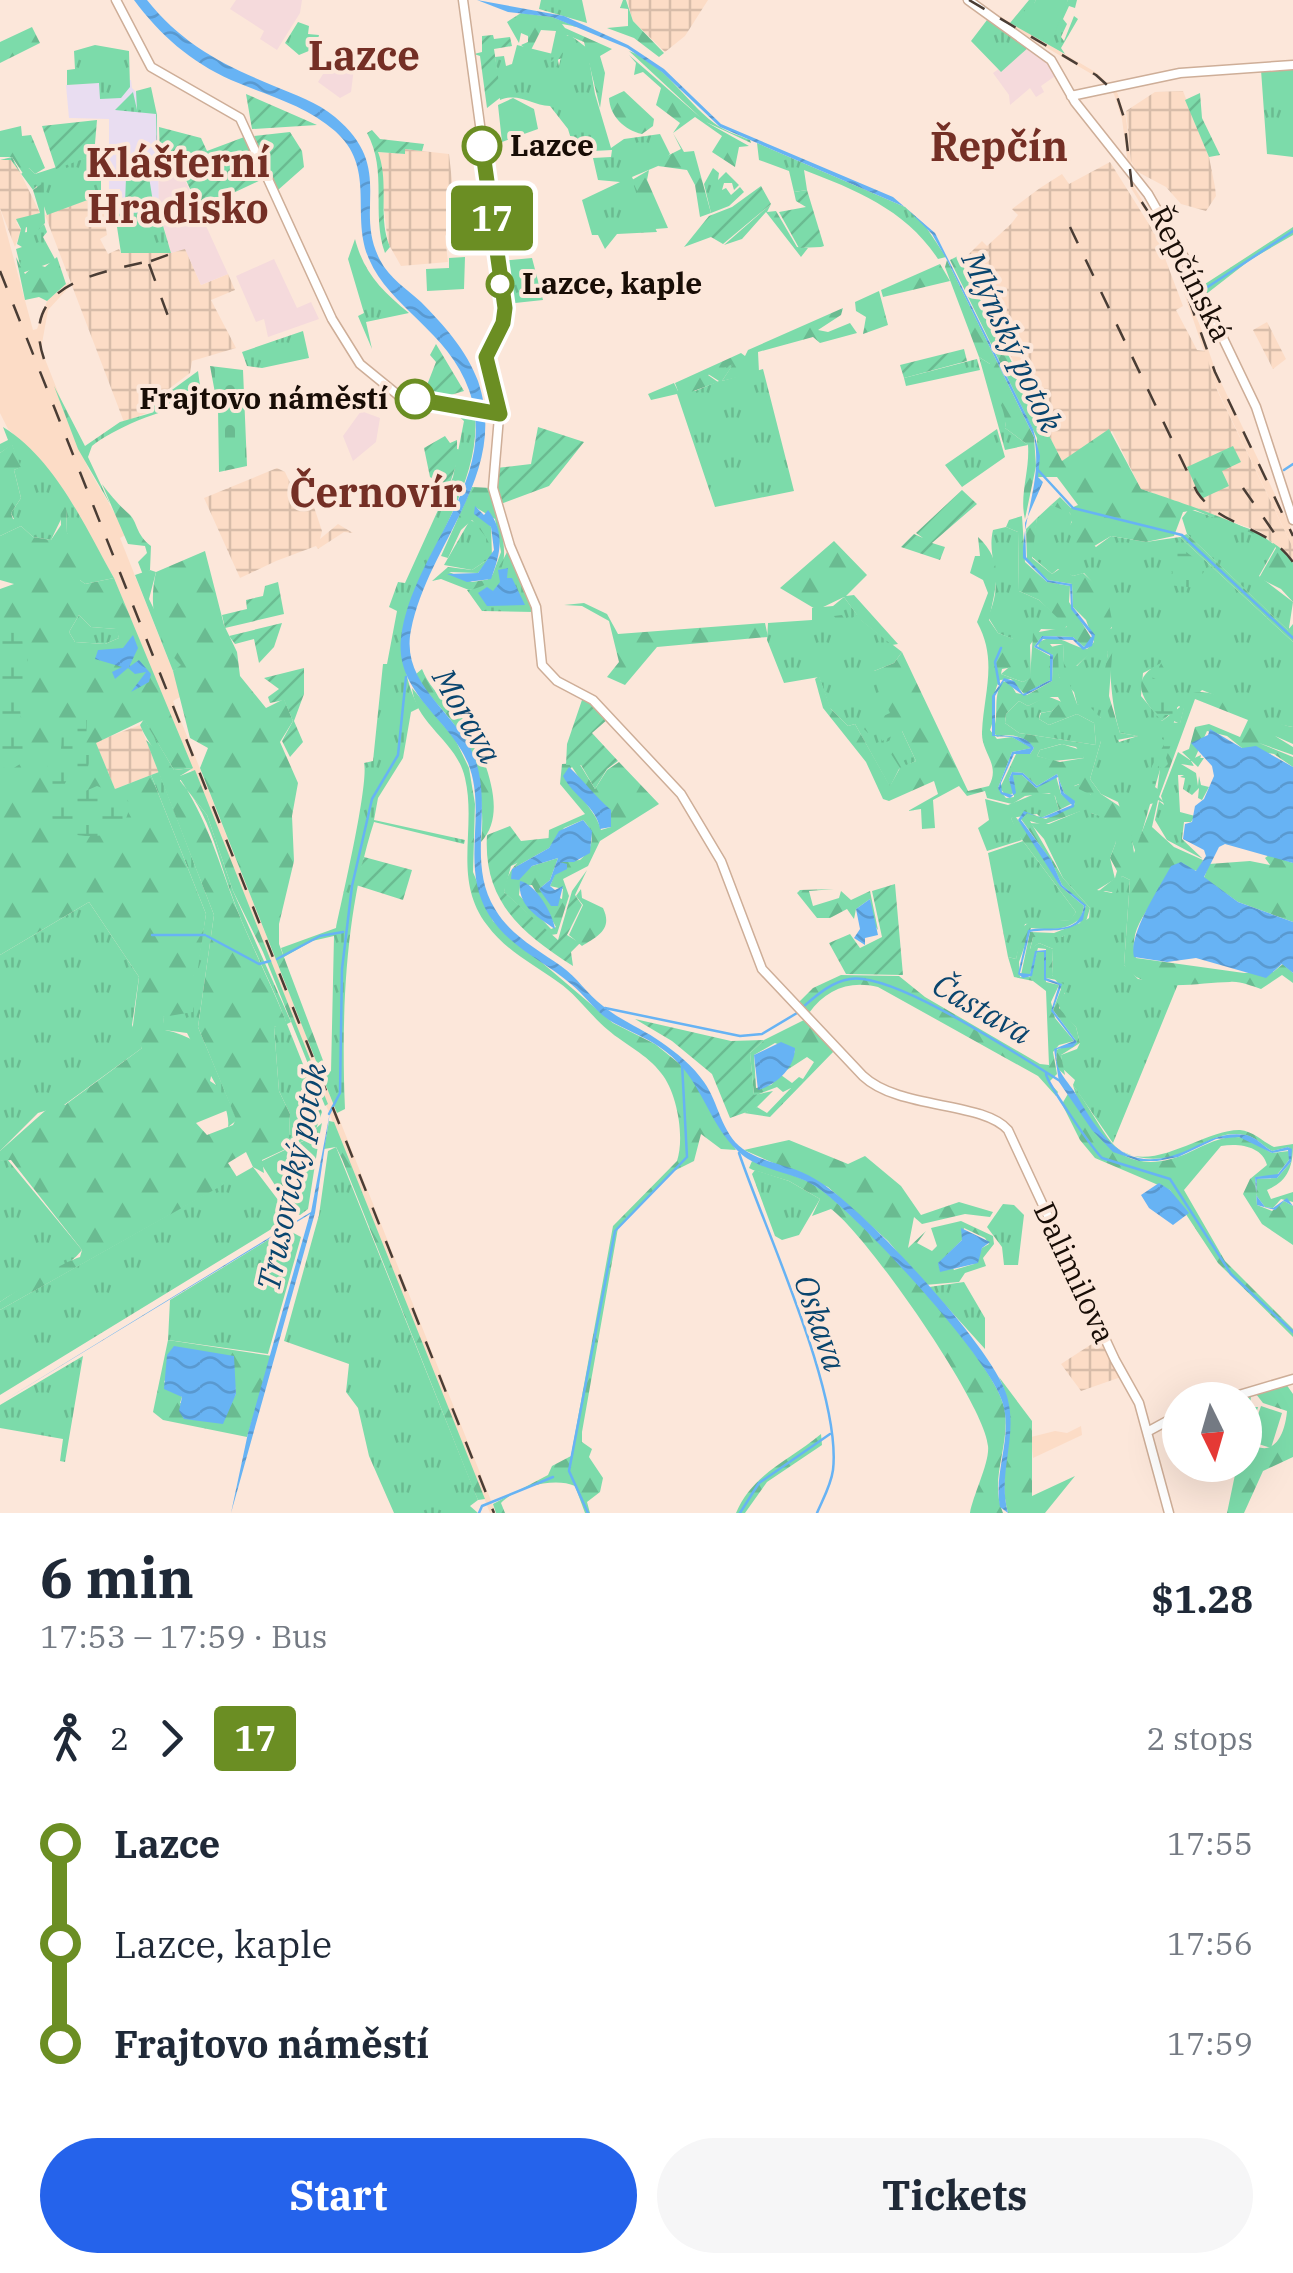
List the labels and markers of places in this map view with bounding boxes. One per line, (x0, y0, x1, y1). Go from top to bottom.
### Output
place label: Lazce (510, 125, 594, 164)
marker: Lazce (463, 127, 501, 165)
place label: Lazce, kaple (522, 263, 702, 302)
marker: Lazce, kaple (487, 271, 513, 297)
place label: Frajtovo náměstí (139, 378, 388, 417)
marker: Frajtovo náměstí (396, 380, 434, 418)

